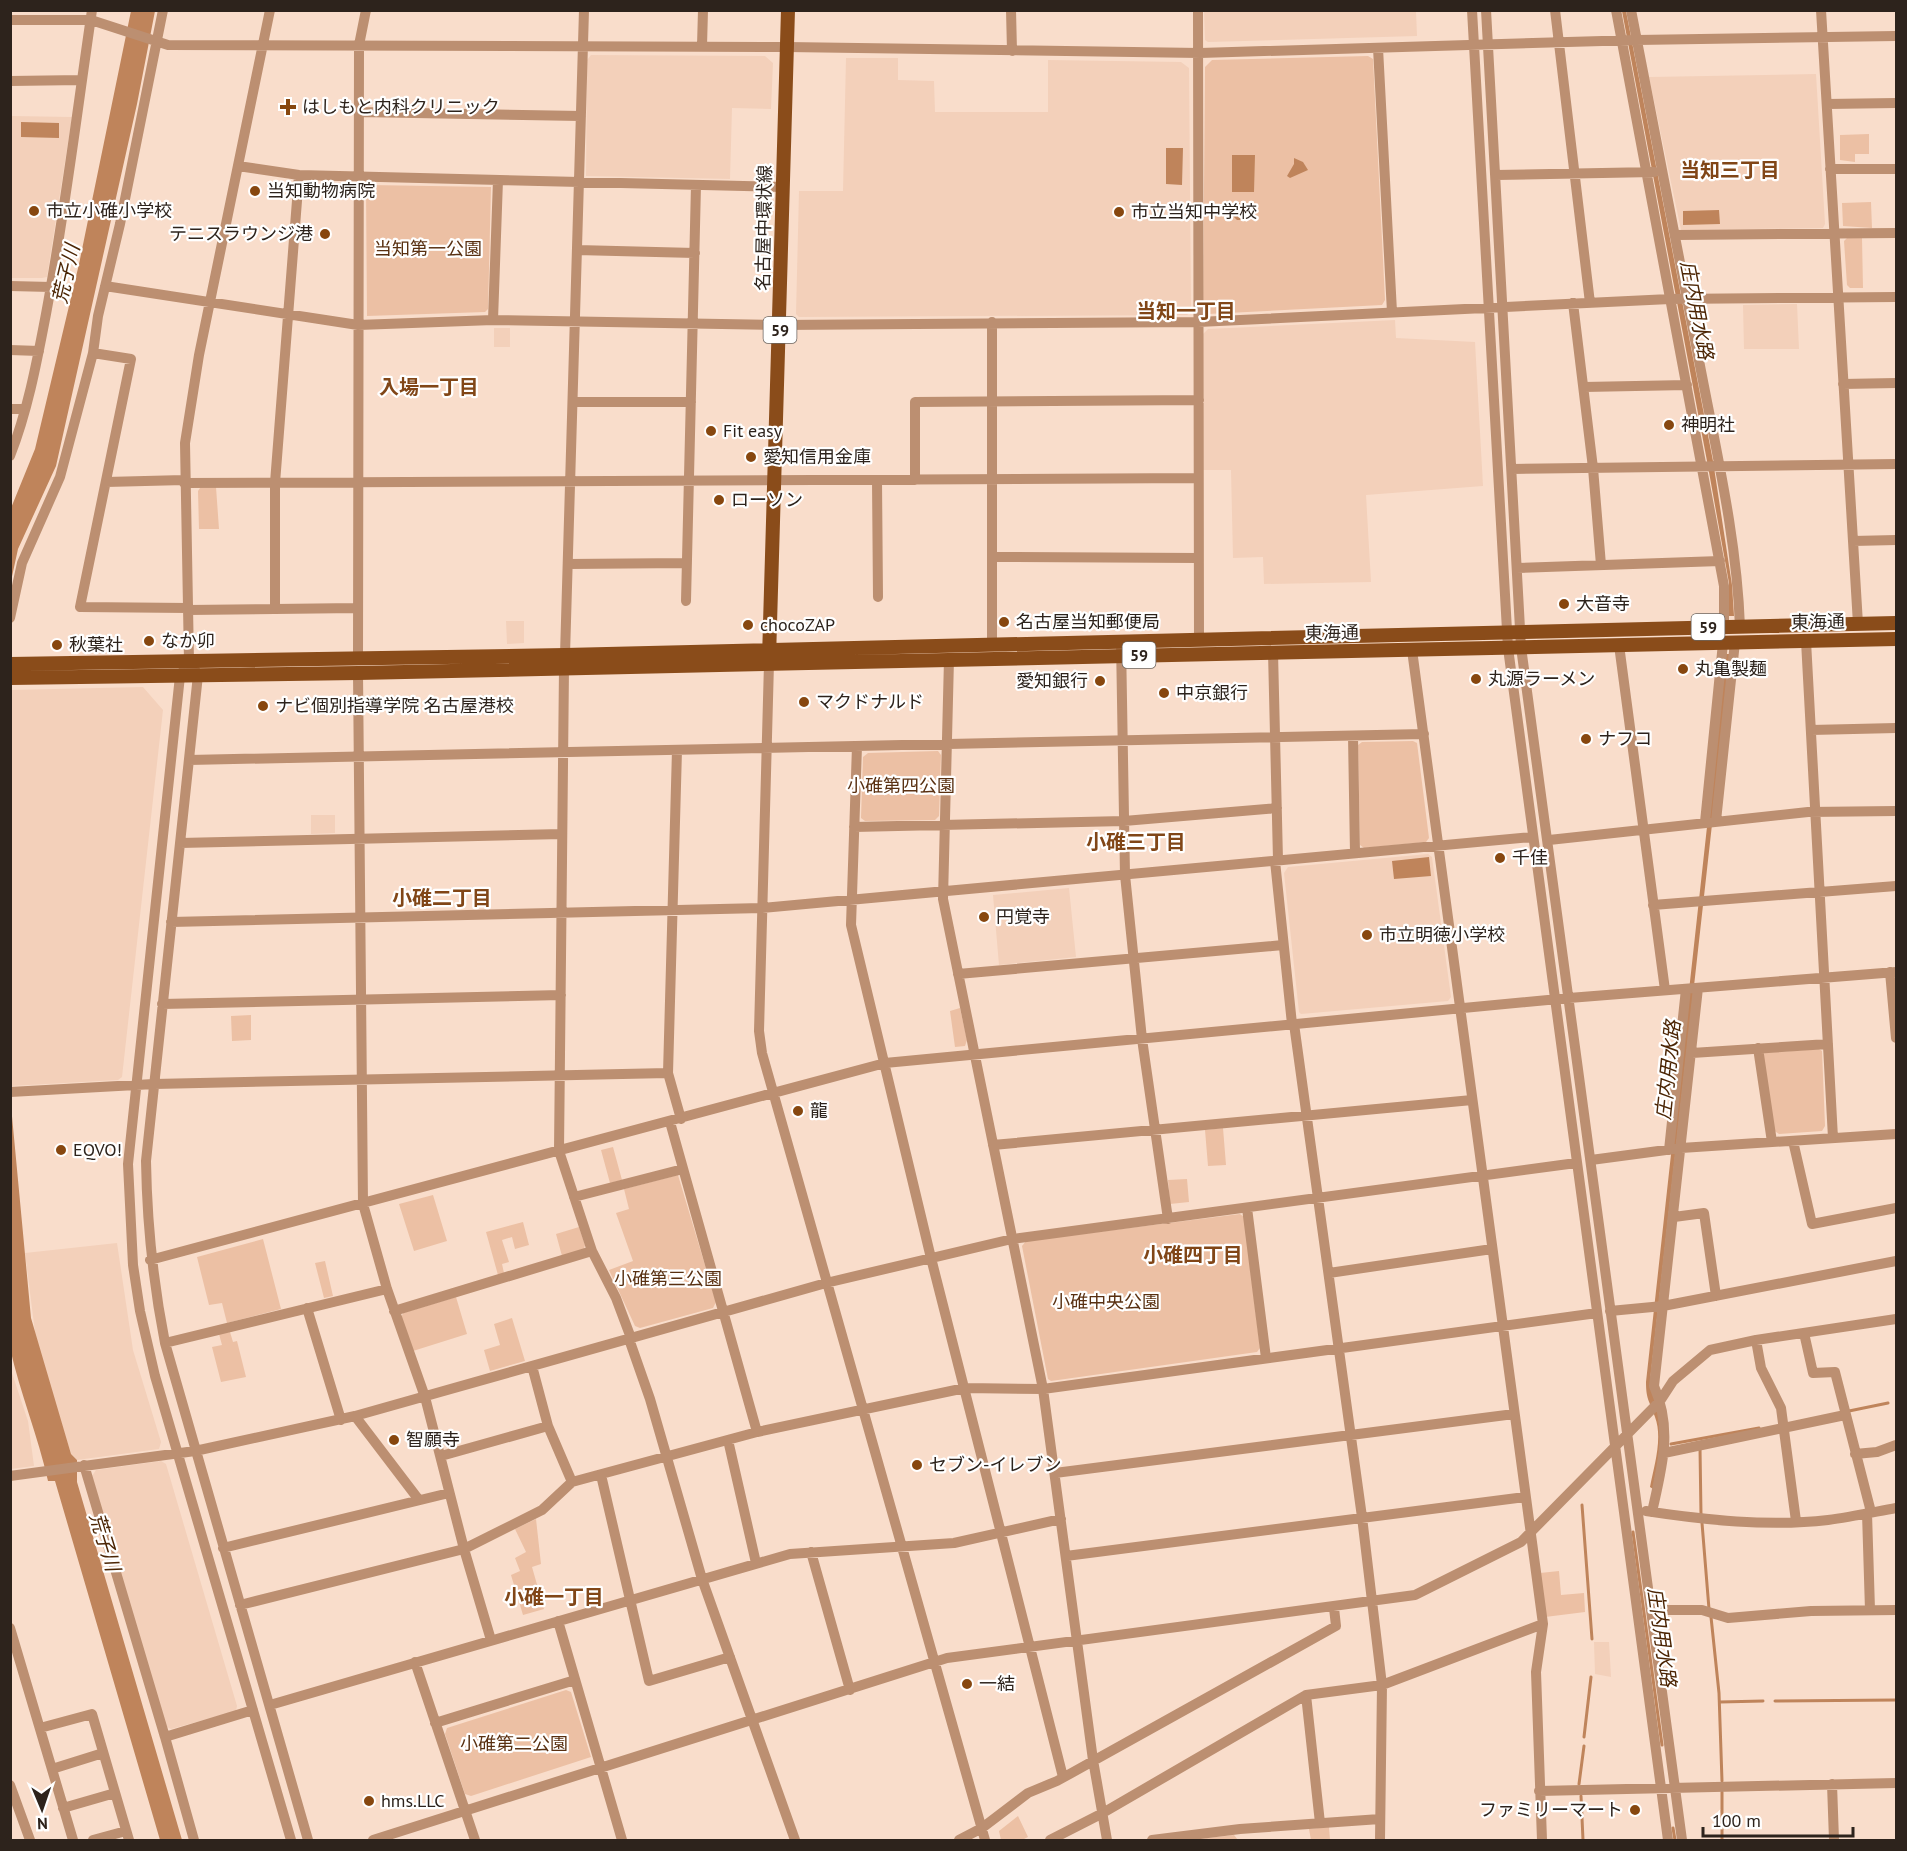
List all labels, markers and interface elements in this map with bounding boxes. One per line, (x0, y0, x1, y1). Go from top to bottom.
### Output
place label: はしもと内科クリニック (302, 95, 500, 118)
marker: はしもと内科クリニック (279, 98, 297, 116)
district label: 当知三丁目 (1680, 157, 1780, 183)
street label: 名古屋中環状線 (751, 165, 776, 291)
place label: 当知動物病院 (267, 179, 375, 202)
marker: 当知動物病院 (248, 184, 262, 198)
place label: 市立小碓小学校 (46, 199, 172, 222)
place label: 市立当知中学校 (1131, 200, 1257, 223)
marker: 市立小碓小学校 (27, 204, 41, 218)
marker: 市立当知中学校 (1112, 205, 1126, 219)
place label: テニスラウンジ港 (169, 222, 313, 245)
marker: テニスラウンジ港 (318, 227, 332, 241)
park label: 当知第一公園 (374, 237, 482, 260)
water label: 荒子川 (47, 240, 86, 306)
water label: 庄内用水路 (1675, 258, 1720, 364)
district label: 当知一丁目 (1136, 298, 1236, 324)
road number: 59 (764, 317, 796, 343)
district label: 入場一丁目 (379, 374, 479, 400)
place label: 神明社 (1681, 413, 1735, 436)
marker: 神明社 (1662, 418, 1676, 432)
place label: Fit easy (723, 419, 783, 442)
marker: Fit easy (704, 424, 718, 438)
place label: 愛知信用金庫 (763, 445, 871, 468)
marker: 愛知信用金庫 (744, 450, 758, 464)
place label: ローソン (731, 488, 803, 511)
marker: ローソン (712, 493, 726, 507)
place label: 大音寺 (1576, 592, 1630, 615)
marker: 大音寺 (1557, 597, 1571, 611)
place label: 名古屋当知郵便局 (1016, 610, 1160, 633)
street label: 東海通 (1791, 610, 1845, 633)
place label: chocoZAP (760, 613, 835, 636)
road number: 59 (1692, 614, 1724, 640)
marker: 名古屋当知郵便局 (997, 615, 1011, 629)
marker: chocoZAP (741, 618, 755, 632)
street label: 東海通 (1305, 621, 1359, 644)
place label: なか卯 (161, 629, 215, 652)
place label: 秋葉社 (69, 633, 123, 656)
marker: なか卯 (142, 634, 156, 648)
marker: 秋葉社 (50, 638, 64, 652)
road number: 59 (1122, 642, 1156, 668)
place label: 丸亀製麺 (1695, 657, 1767, 680)
marker: 丸亀製麺 (1676, 662, 1690, 676)
place label: 丸源ラーメン (1488, 667, 1595, 690)
place label: 愛知銀行 (1016, 669, 1088, 692)
marker: 丸源ラーメン (1469, 672, 1483, 686)
marker: 愛知銀行 (1093, 674, 1107, 688)
place label: 中京銀行 (1176, 681, 1248, 704)
marker: 中京銀行 (1157, 686, 1171, 700)
place label: マクドナルド (816, 690, 924, 713)
place label: ナビ個別指導学院 名古屋港校 (275, 694, 514, 717)
marker: マクドナルド (797, 695, 811, 709)
marker: ナビ個別指導学院 名古屋港校 (256, 699, 270, 713)
place label: ナフコ (1598, 727, 1652, 750)
marker: ナフコ (1579, 732, 1593, 746)
park label: 小碓第四公園 (847, 774, 955, 797)
district label: 小碓三丁目 (1086, 829, 1186, 855)
place label: 千佳 (1512, 846, 1548, 869)
marker: 千佳 (1493, 851, 1507, 865)
district label: 小碓二丁目 (392, 885, 492, 911)
place label: 円覚寺 (996, 905, 1050, 928)
marker: 円覚寺 (977, 910, 991, 924)
place label: 市立明徳小学校 (1379, 923, 1505, 946)
marker: 市立明徳小学校 (1360, 928, 1374, 942)
water label: 庄内用水路 (1650, 1017, 1686, 1121)
place label: 龍 (810, 1099, 828, 1122)
marker: 龍 (791, 1104, 805, 1118)
place label: EQVO! (73, 1138, 122, 1161)
marker: EQVO! (54, 1143, 68, 1157)
district label: 小碓四丁目 (1143, 1242, 1243, 1268)
park label: 小碓第三公園 (614, 1267, 722, 1290)
park label: 小碓中央公園 (1052, 1290, 1160, 1313)
place label: 智願寺 (406, 1428, 460, 1451)
marker: 智願寺 (387, 1433, 401, 1447)
place label: セブン-イレブン (929, 1453, 1061, 1476)
marker: セブン-イレブン (910, 1458, 924, 1472)
water label: 荒子川 (84, 1510, 127, 1576)
district label: 小碓一丁目 (504, 1584, 604, 1610)
water label: 庄内用水路 (1642, 1586, 1682, 1690)
place label: 一結 (979, 1672, 1015, 1695)
marker: 一結 (960, 1677, 974, 1691)
park label: 小碓第二公園 (460, 1732, 568, 1755)
north arrow (12, 1779, 72, 1839)
place label: hms.LLC (381, 1789, 445, 1812)
marker: hms.LLC (362, 1794, 376, 1808)
place label: ファミリーマート (1479, 1798, 1623, 1821)
scale bar (1703, 1800, 1853, 1838)
marker: ファミリーマート (1628, 1803, 1642, 1817)
text: 100 m (1712, 1809, 1761, 1832)
text: N (37, 1814, 48, 1834)

